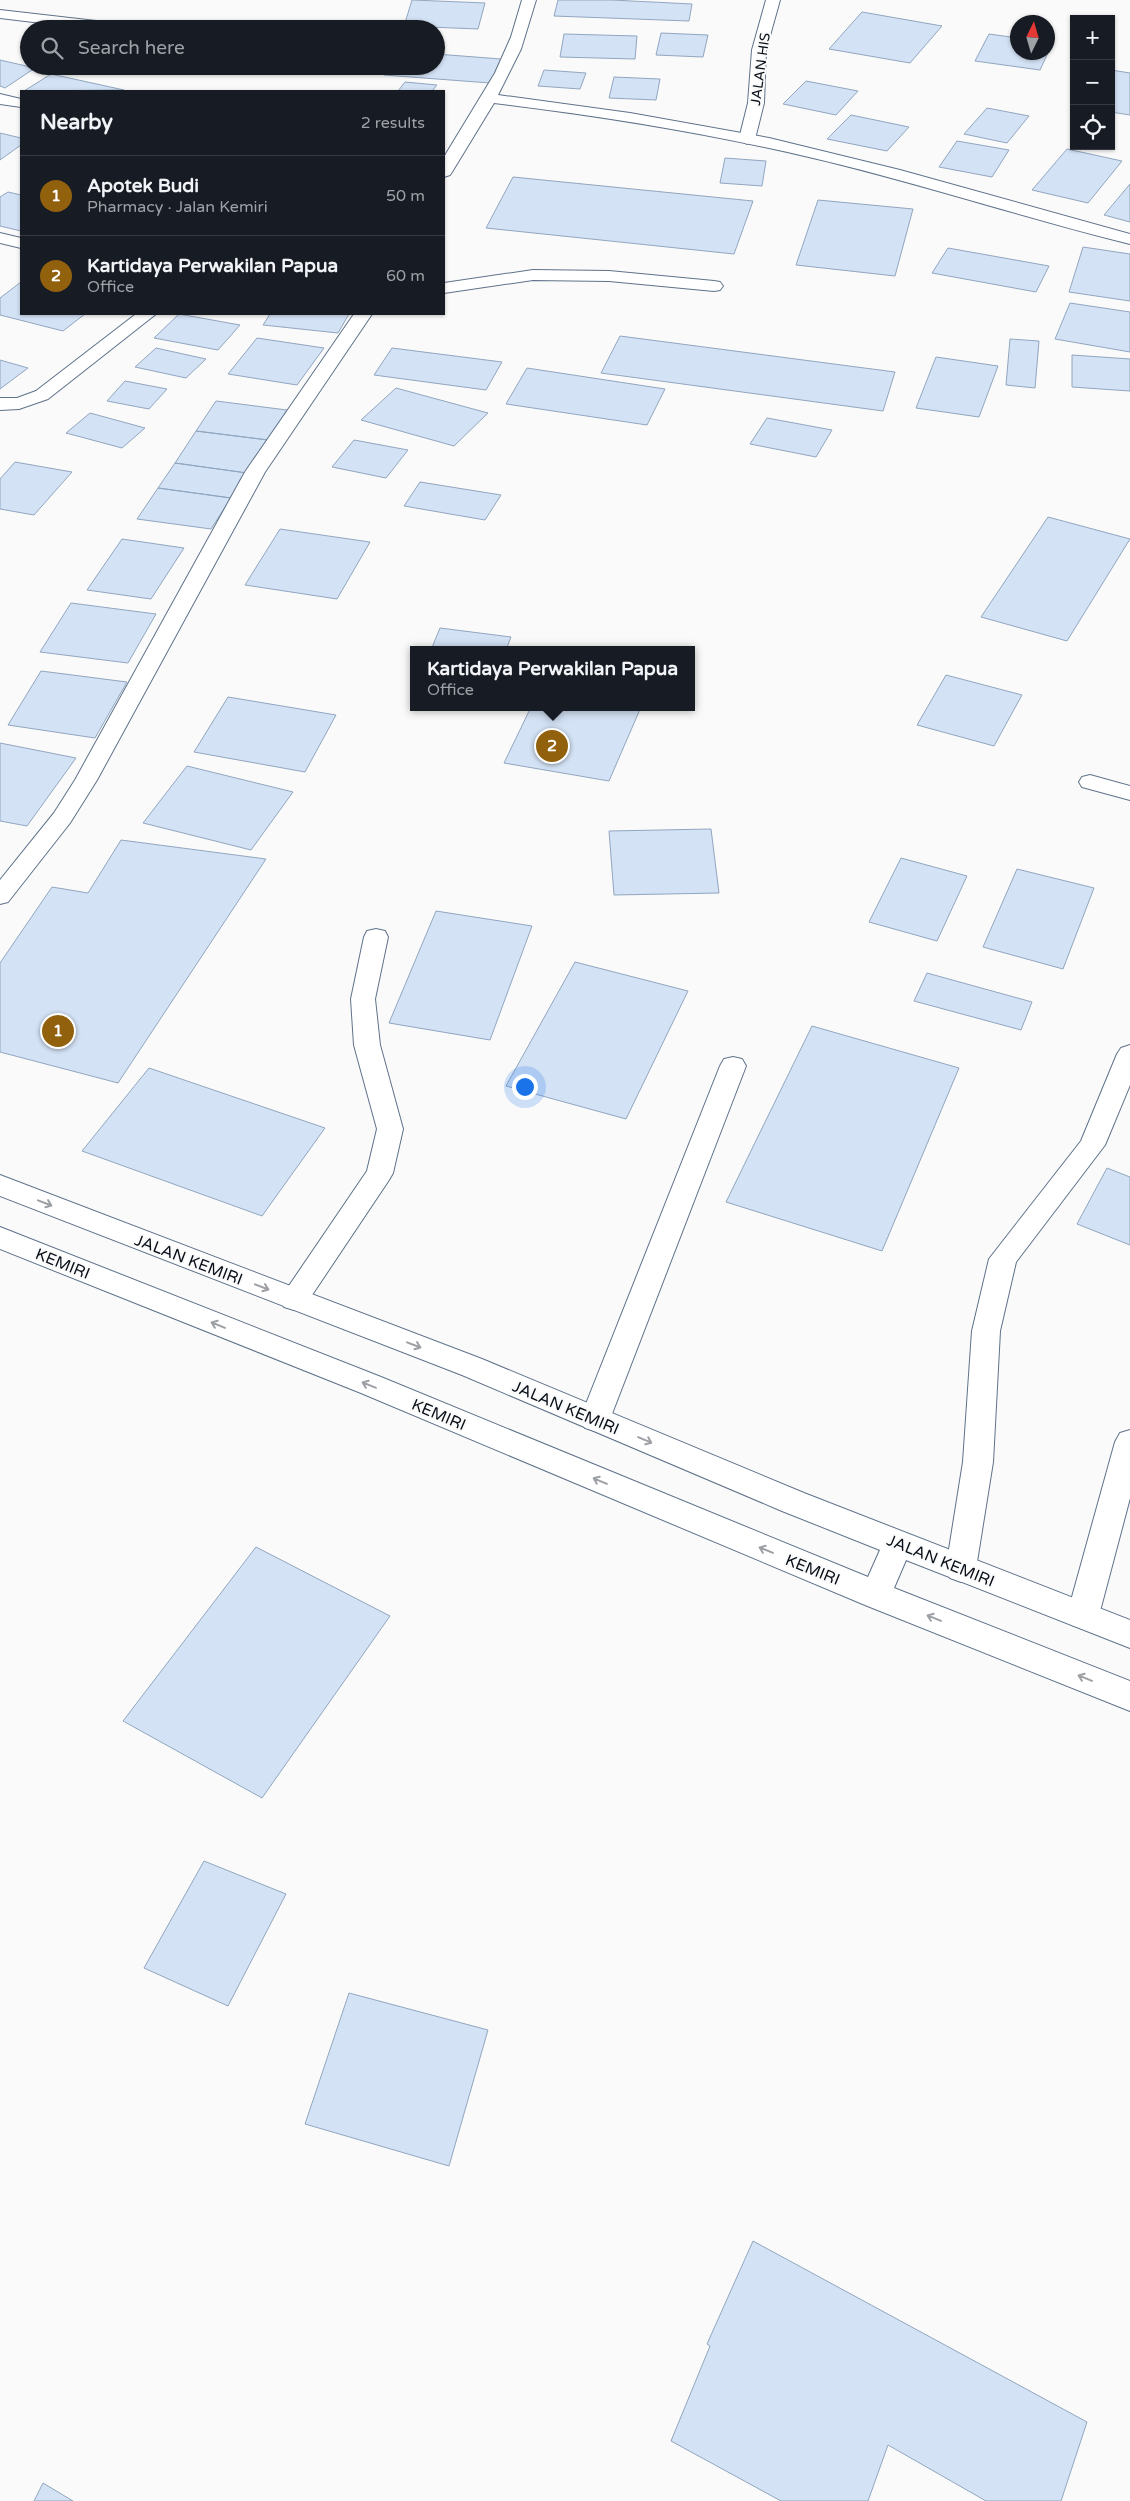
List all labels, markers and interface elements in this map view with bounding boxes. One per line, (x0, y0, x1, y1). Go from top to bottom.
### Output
north arrow (1010, 15, 1055, 60)
map controls (1070, 15, 1115, 150)
button: + (1070, 15, 1115, 60)
search box (20, 20, 445, 75)
street label: JALAN HIS (747, 31, 774, 107)
icon: search (38, 34, 66, 62)
text: Search here (78, 37, 185, 59)
button: − (1070, 60, 1115, 105)
button: locate (1070, 105, 1115, 150)
text: Nearby (40, 110, 113, 135)
text: 2 results (361, 113, 425, 133)
text: Apotek Budi (87, 175, 199, 197)
text: 1 (51, 186, 61, 206)
text: 50 m (386, 186, 425, 206)
text: Pharmacy · Jalan Kemiri (87, 197, 268, 217)
text: Kartidaya Perwakilan Papua (87, 255, 338, 277)
text: 2 (51, 266, 61, 286)
text: 60 m (386, 266, 425, 286)
text: Office (87, 277, 134, 297)
popup (410, 646, 695, 711)
text: Kartidaya Perwakilan Papua (427, 658, 678, 680)
text: Office (427, 680, 474, 700)
pin: 2 (536, 727, 568, 765)
pin: 1 (42, 1012, 74, 1050)
your location (512, 1074, 538, 1100)
one-way arrow (37, 1199, 53, 1208)
street label: JALAN KEMIRI (132, 1230, 246, 1290)
street label: KEMIRI (32, 1244, 93, 1284)
one-way arrow (254, 1283, 270, 1292)
one-way arrow (211, 1320, 227, 1329)
one-way arrow (406, 1341, 421, 1350)
street label: JALAN KEMIRI (509, 1376, 622, 1439)
one-way arrow (362, 1380, 377, 1389)
street label: KEMIRI (409, 1395, 469, 1435)
one-way arrow (637, 1435, 652, 1445)
one-way arrow (593, 1476, 608, 1486)
street label: JALAN KEMIRI (884, 1530, 997, 1592)
one-way arrow (759, 1545, 775, 1554)
street label: KEMIRI (782, 1550, 843, 1590)
one-way arrow (926, 1613, 942, 1622)
one-way arrow (1078, 1673, 1093, 1682)

